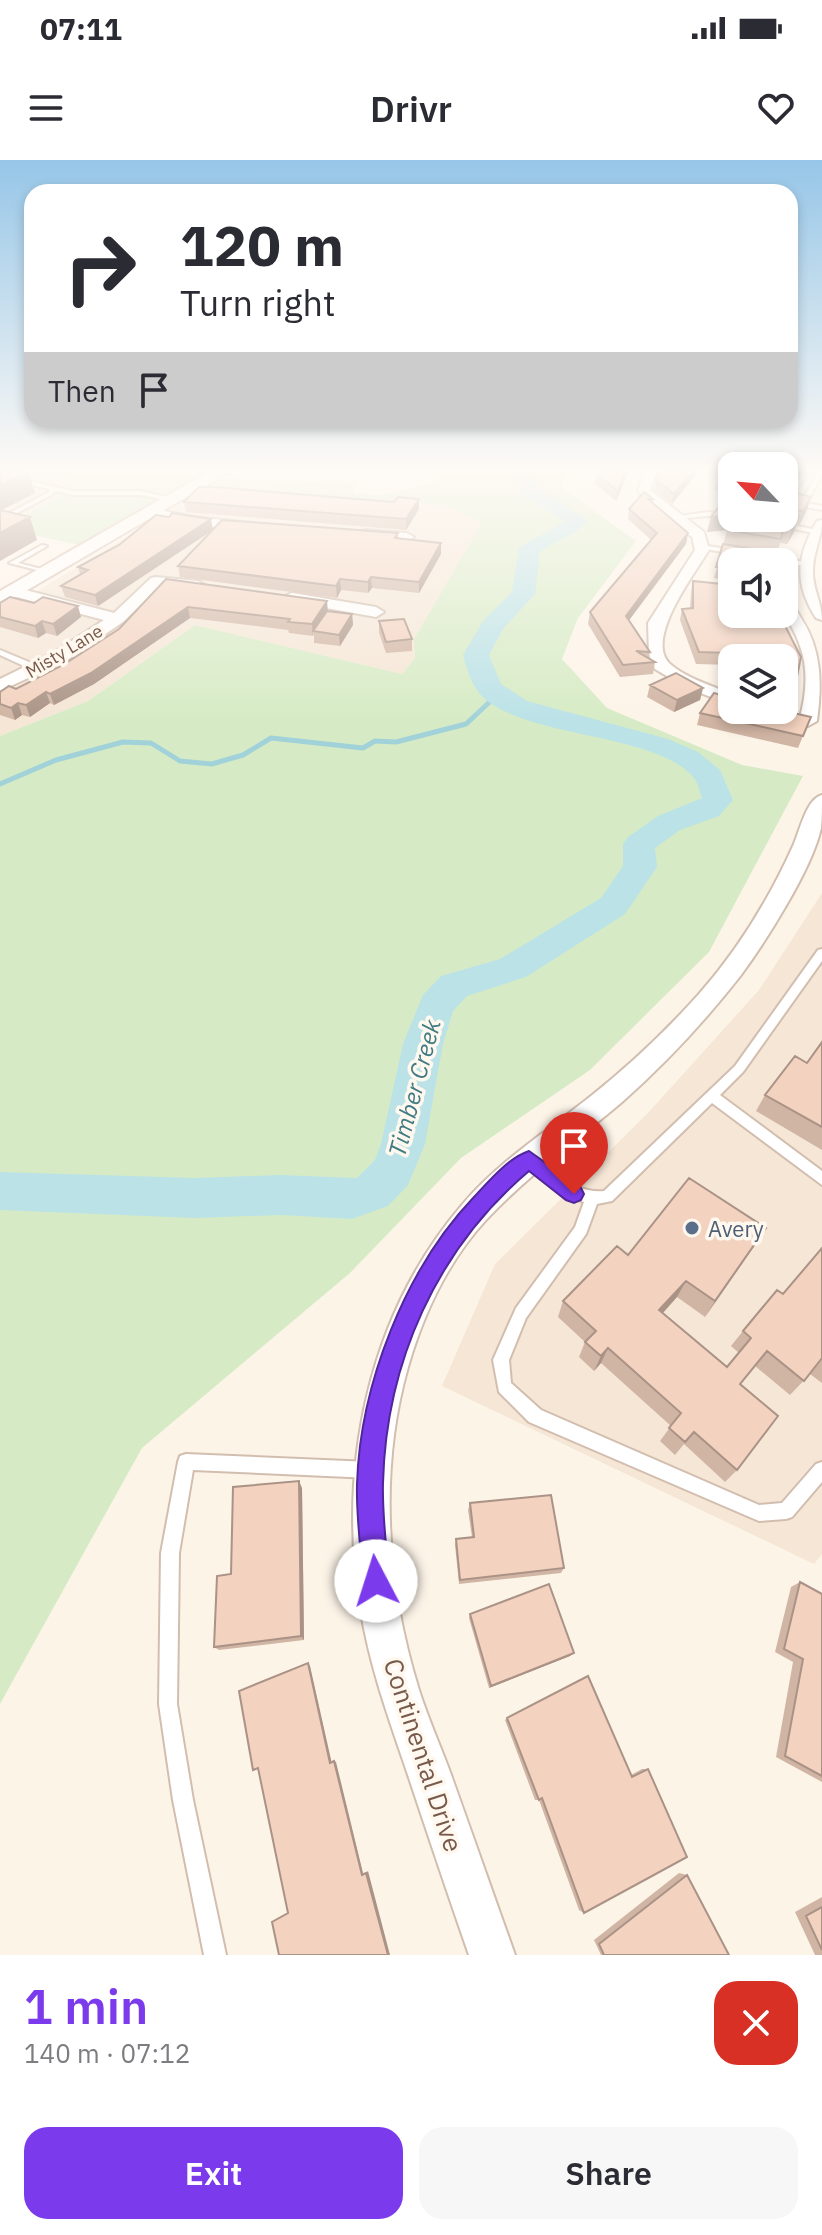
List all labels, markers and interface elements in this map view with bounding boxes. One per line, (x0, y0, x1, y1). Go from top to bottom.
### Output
text: 07:11 (40, 9, 122, 48)
text: Drivr (370, 85, 452, 132)
icon: menu (24, 86, 68, 130)
icon: heart (754, 86, 798, 130)
text: 120 m (180, 209, 344, 281)
icon: right (48, 216, 152, 320)
text: Turn right (180, 279, 336, 326)
icon: arrive (132, 368, 176, 412)
text: Then (48, 371, 116, 410)
north arrow (718, 452, 798, 532)
map controls (718, 452, 798, 724)
button: sound (718, 548, 798, 628)
street label: Misty Lane (21, 619, 107, 683)
button: layers (718, 644, 798, 724)
water label: Timber Creek (380, 1015, 448, 1160)
pin (540, 1112, 608, 1194)
icon: arrive (552, 1124, 596, 1168)
place label: Avery (708, 1214, 764, 1243)
marker: Avery (683, 1219, 701, 1237)
position arrow (334, 1539, 418, 1623)
street label: Continental Drive (377, 1654, 471, 1856)
text: 1 min (24, 1975, 148, 2037)
button: close (714, 1981, 798, 2065)
text: 140 m · 07:12 (24, 2036, 190, 2070)
button: Exit (24, 2127, 403, 2219)
button: Share (419, 2127, 798, 2219)

